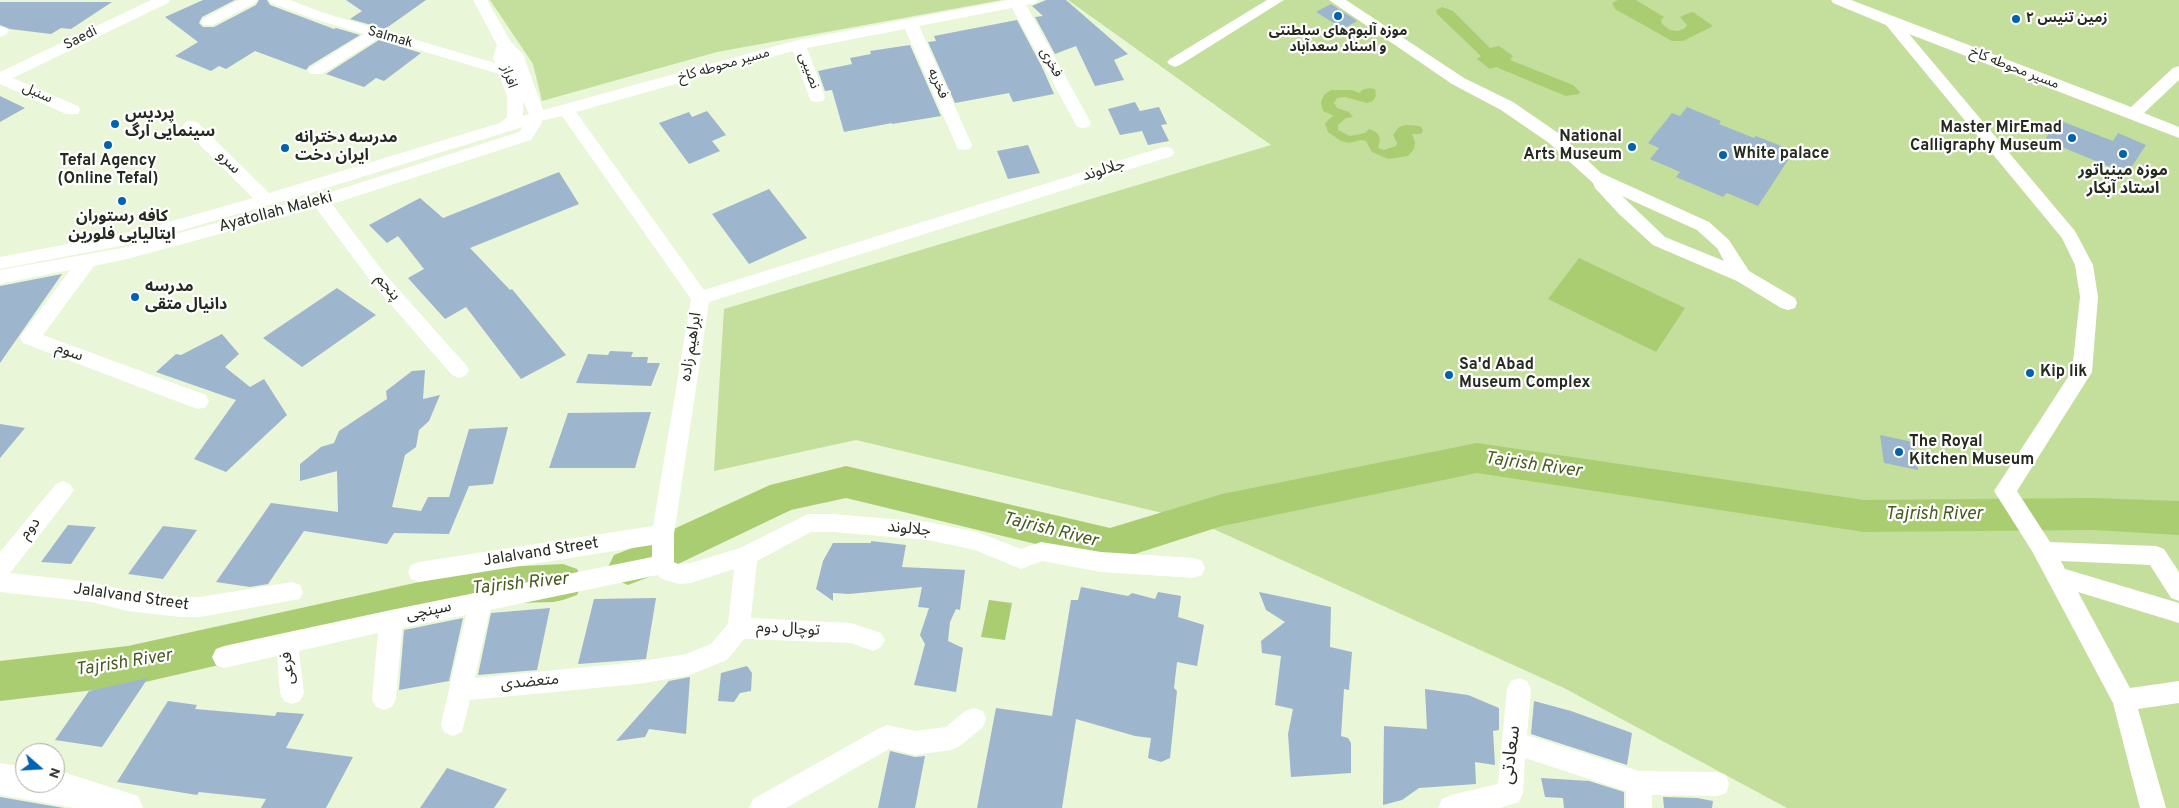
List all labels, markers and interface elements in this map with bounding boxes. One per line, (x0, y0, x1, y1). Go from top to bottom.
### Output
marker: موزه آلبوم‌های سلطنتی و اسناد سعدآباد (1332, 10, 1344, 22)
place label: زمین تنیس ۲ (2026, 11, 2108, 27)
marker: زمین تنیس ۲ (2010, 13, 2022, 25)
street label: Saedi (62, 24, 100, 54)
street label: Salmak (366, 24, 414, 52)
place label: موزه آلبوم‌های سلطنتی و اسناد سعدآباد (1269, 24, 1407, 56)
street label: مسیر محوطه کاخ (1967, 44, 2061, 94)
street label: مسیر محوطه کاخ (676, 45, 772, 87)
street label: فخری (1035, 45, 1065, 81)
street label: نصیبی (794, 51, 822, 91)
street label: افراز (496, 63, 520, 91)
street label: فخریه (923, 66, 951, 102)
street label: سنبل (20, 80, 54, 108)
place label: پردیس سینمایی ارگ (125, 105, 215, 143)
marker: پردیس سینمایی ارگ (109, 118, 121, 130)
place label: Master MirEmad Calligraphy Museum (1910, 119, 2062, 157)
place label: National Arts Museum (1523, 128, 1622, 166)
place label: مدرسه دخترانه ایران دخت (295, 129, 398, 167)
marker: Master MirEmad Calligraphy Museum (2066, 132, 2078, 144)
marker: Tefal Agency (Online Tefal) (102, 139, 114, 151)
marker: National Arts Museum (1626, 141, 1638, 153)
marker: مدرسه دخترانه ایران دخت (279, 142, 291, 154)
place label: White palace (1733, 145, 1829, 165)
street label: سرو (212, 147, 244, 179)
marker: موزه مینیاتور استاد آبکار (2117, 148, 2129, 160)
marker: White palace (1717, 149, 1729, 161)
place label: Tefal Agency (Online Tefal) (58, 152, 158, 190)
street label: جلالوند (1080, 155, 1128, 187)
place label: موزه مینیاتور استاد آبکار (2078, 162, 2168, 200)
street label: Ayatollah Maleki (217, 189, 335, 237)
marker: کافه رستوران ایتالیایی فلورین (116, 195, 128, 207)
place label: کافه رستوران ایتالیایی فلورین (68, 208, 176, 246)
street label: پنجم (370, 271, 404, 305)
place label: مدرسه دانیال متقی (145, 278, 227, 316)
marker: مدرسه دانیال متقی (129, 291, 141, 303)
street label: ابراهیم زاده (677, 311, 707, 383)
street label: سوم (53, 339, 85, 367)
place label: Sa'd Abad Museum Complex (1459, 356, 1590, 394)
place label: Kip lik (2040, 363, 2087, 383)
marker: Kip lik (2024, 367, 2036, 379)
marker: Sa'd Abad Museum Complex (1443, 369, 1455, 381)
place label: The Royal Kitchen Museum (1909, 433, 2034, 471)
marker: The Royal Kitchen Museum (1893, 446, 1905, 458)
water label: Tajrish River (1483, 449, 1583, 483)
water label: Tajrish River (1885, 504, 1983, 526)
water label: Tajrish River (1000, 509, 1100, 553)
street label: دوم (16, 514, 46, 544)
street label: جلالوند (886, 518, 932, 542)
street label: Jalalvand Street (482, 534, 600, 572)
water label: Tajrish River (470, 569, 570, 601)
street label: Jalalvand Street (72, 580, 190, 616)
street label: سپنچی (405, 598, 453, 626)
street label: توچال دوم (756, 619, 820, 641)
water label: Tajrish River (74, 646, 174, 682)
street label: فرعی (278, 651, 300, 685)
street label: متعضدی (500, 671, 560, 695)
street label: سعادتی (1497, 724, 1527, 786)
north arrow (15, 743, 65, 793)
text: N (44, 765, 63, 780)

